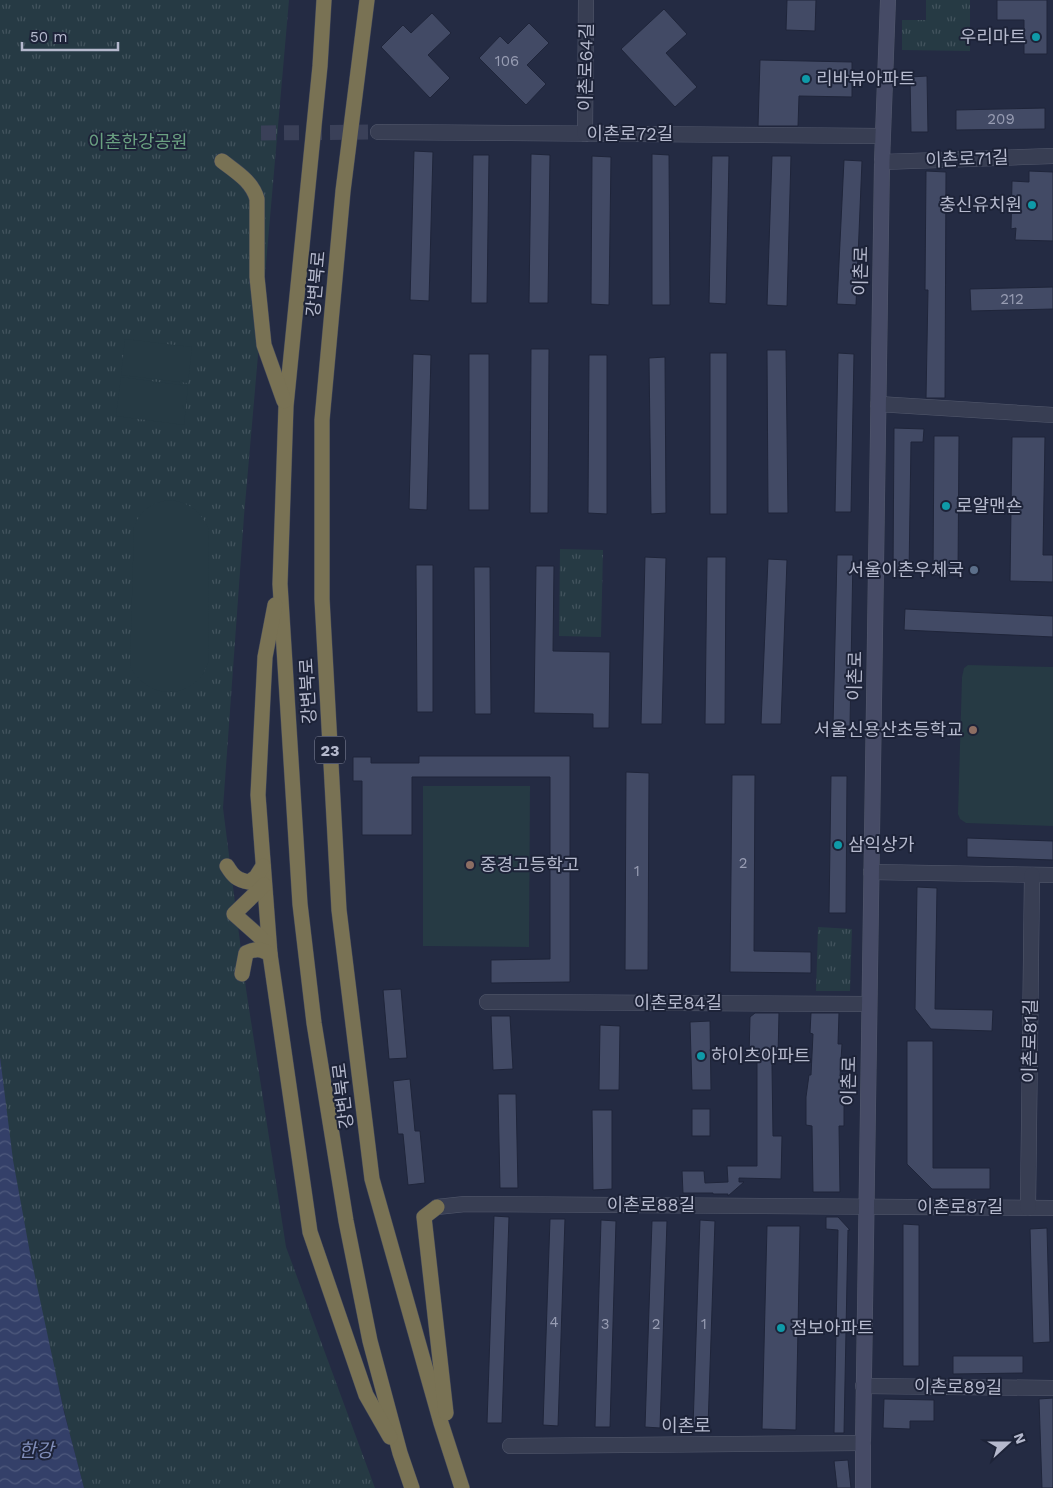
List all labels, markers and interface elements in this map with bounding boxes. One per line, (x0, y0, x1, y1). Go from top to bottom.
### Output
scale bar (22, 20, 119, 52)
street label: 이촌로64길 (574, 23, 597, 111)
place label: 우리마트 (960, 26, 1026, 47)
text: 50 m (30, 28, 67, 46)
marker: 우리마트 (1030, 31, 1042, 43)
house number: 106 (495, 52, 519, 70)
place label: 리바뷰아파트 (816, 68, 915, 89)
marker: 리바뷰아파트 (800, 73, 812, 85)
house number: 209 (987, 110, 1015, 128)
street label: 이촌로72길 (587, 123, 673, 144)
park label: 이촌한강공원 (88, 131, 188, 152)
street label: 이촌로71길 (925, 147, 1009, 170)
place label: 충신유치원 (939, 194, 1022, 215)
marker: 충신유치원 (1026, 199, 1038, 211)
street label: 이촌로 (850, 246, 871, 296)
street label: 강변북로 (302, 250, 329, 318)
house number: 212 (1000, 290, 1024, 308)
place label: 로얄맨숀 (956, 495, 1022, 516)
marker: 로얄맨숀 (940, 500, 952, 512)
place label: 서울이촌우체국 (848, 559, 964, 580)
marker: 서울이촌우체국 (968, 564, 980, 576)
street label: 이촌로 (844, 651, 865, 701)
street label: 강변북로 (295, 657, 320, 725)
place label: 서울신용산초등학교 (814, 719, 963, 740)
marker: 서울신용산초등학교 (967, 724, 979, 736)
road number: 23 (315, 736, 345, 764)
place label: 삼익상가 (848, 834, 915, 855)
marker: 삼익상가 (832, 839, 844, 851)
place label: 중경고등학고 (480, 854, 579, 875)
house number: 2 (739, 854, 747, 872)
marker: 중경고등학고 (464, 859, 476, 871)
house number: 1 (634, 862, 640, 880)
street label: 이촌로84길 (634, 992, 722, 1013)
street label: 이촌로81길 (1018, 999, 1041, 1083)
place label: 하이츠아파트 (711, 1045, 810, 1066)
marker: 하이츠아파트 (695, 1050, 707, 1062)
street label: 이촌로 (838, 1056, 859, 1106)
street label: 강변북로 (328, 1062, 357, 1130)
street label: 이촌로88길 (607, 1194, 695, 1215)
street label: 이촌로87길 (917, 1196, 1003, 1217)
house number: 4 (549, 1313, 559, 1331)
house number: 3 (601, 1315, 609, 1333)
house number: 2 (652, 1315, 660, 1333)
house number: 1 (701, 1315, 707, 1333)
place label: 점보아파트 (791, 1317, 874, 1338)
marker: 점보아파트 (775, 1322, 787, 1334)
street label: 이촌로89길 (914, 1375, 1002, 1398)
street label: 이촌로 (661, 1415, 711, 1436)
north arrow (983, 1418, 1033, 1468)
text: N (1011, 1431, 1029, 1446)
water label: 한강 (19, 1439, 56, 1462)

